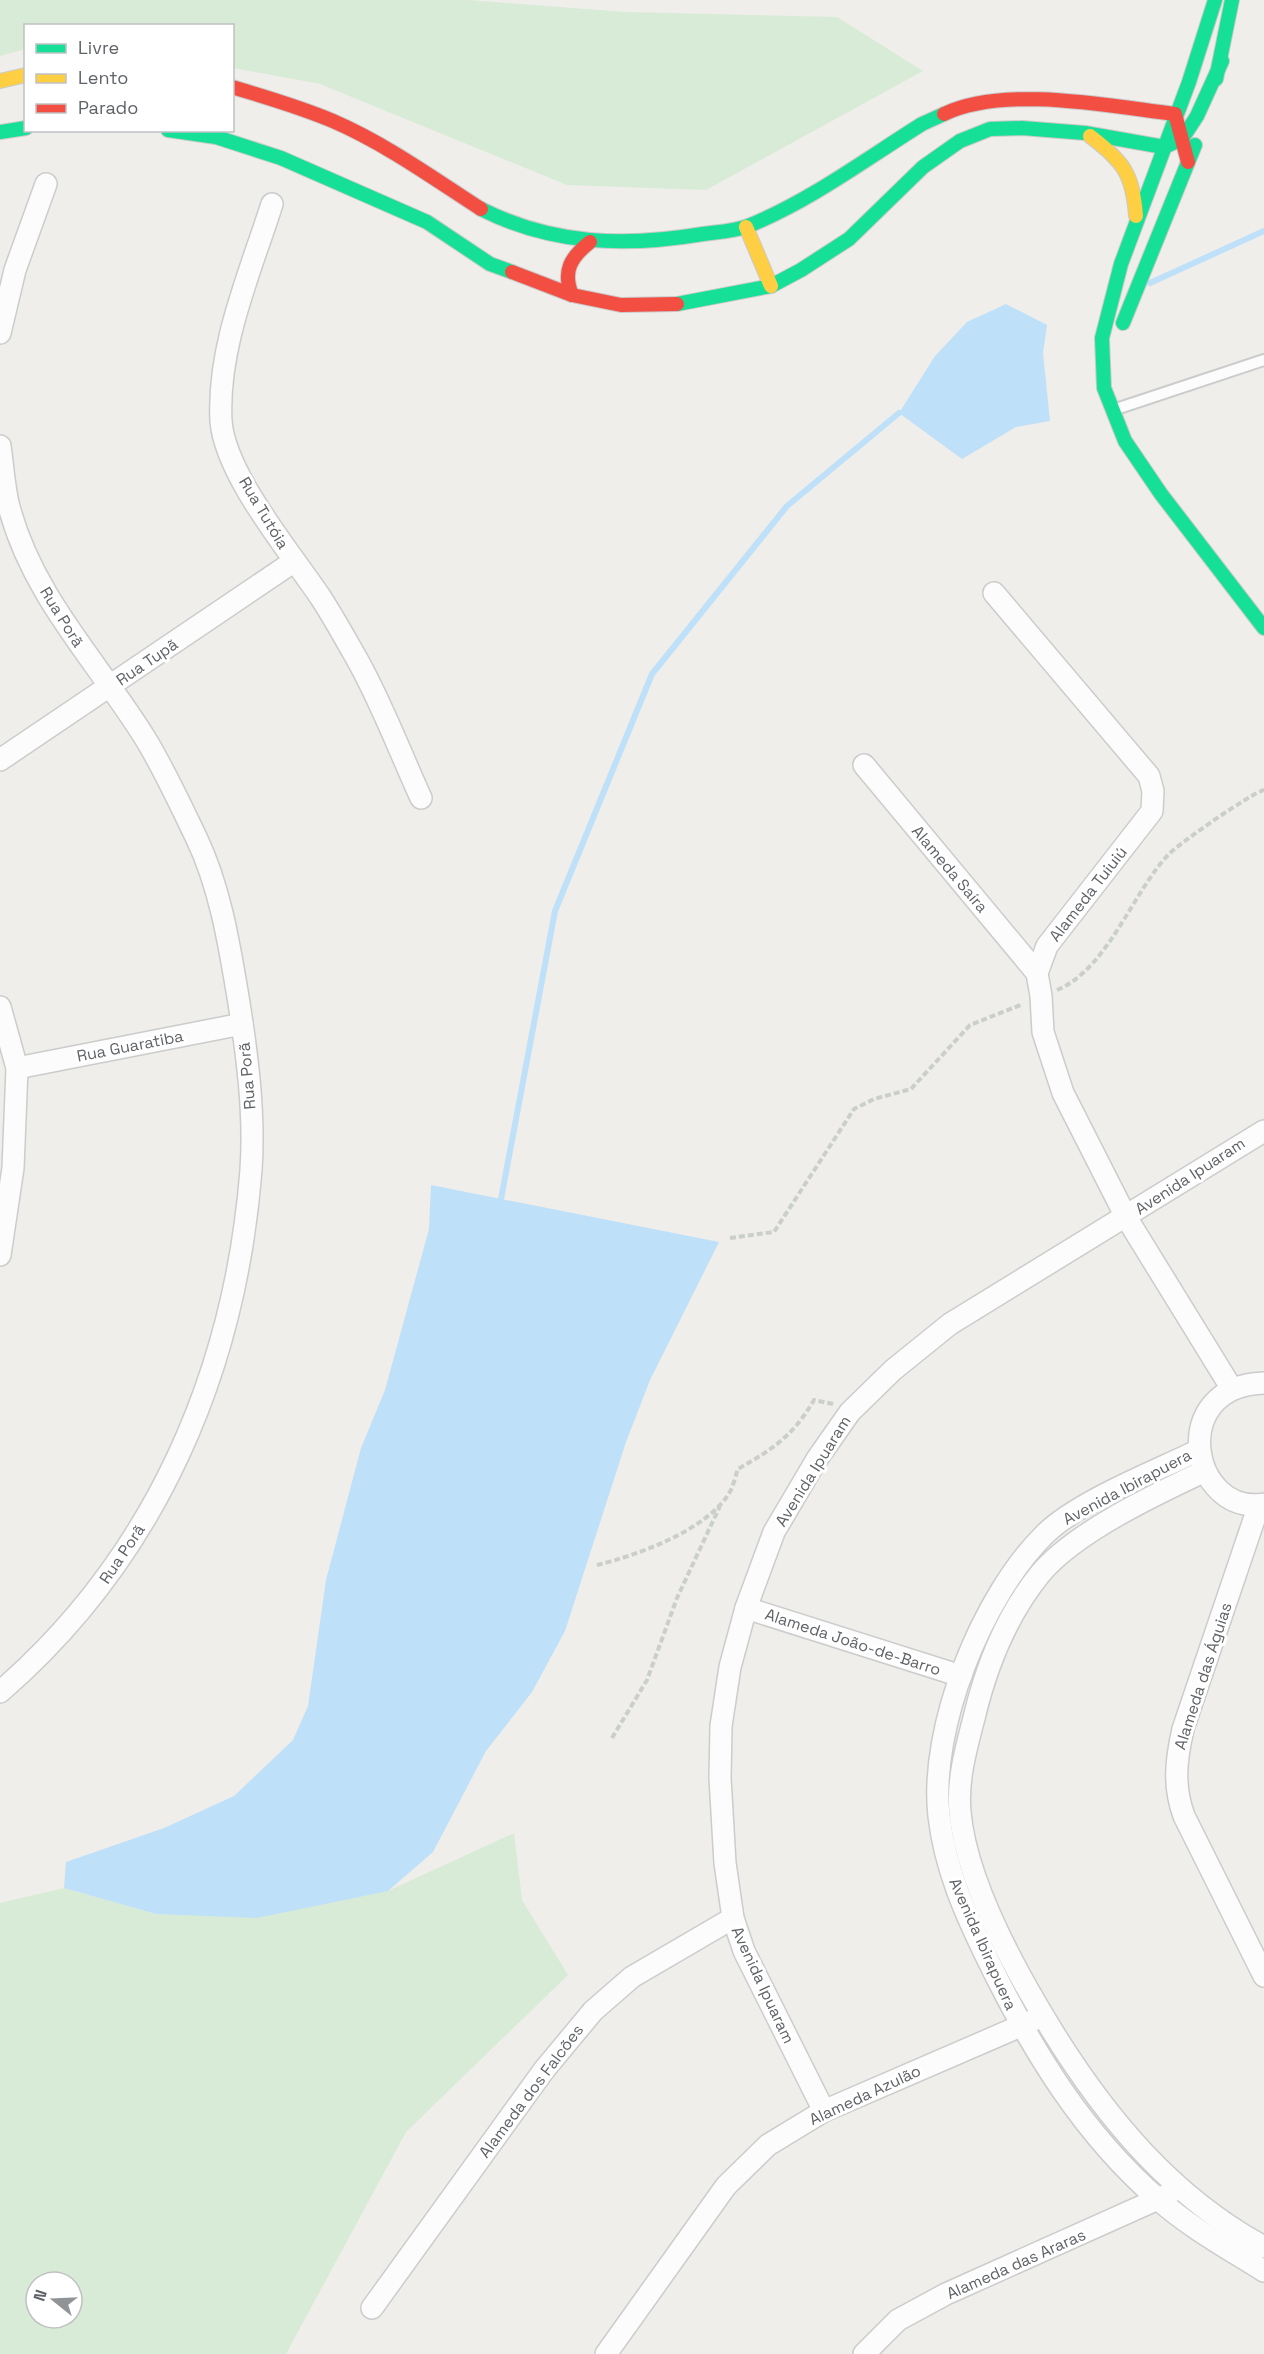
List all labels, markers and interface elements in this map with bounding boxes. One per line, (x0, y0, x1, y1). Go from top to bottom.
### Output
legend (24, 24, 234, 132)
text: Livre (78, 36, 119, 59)
text: Lento (78, 66, 128, 89)
text: Parado (78, 96, 138, 119)
street label: Rua Tutóia (234, 473, 294, 553)
street label: Rua Porã (35, 583, 89, 651)
street label: Rua Tupã (112, 634, 182, 690)
street label: Alameda Saíra (907, 821, 993, 917)
street label: Alameda Tuiuiú (1044, 842, 1132, 946)
street label: Rua Guaratiba (75, 1025, 185, 1067)
street label: Rua Porã (234, 1042, 260, 1110)
street label: Avenida Ipuaram (1131, 1133, 1249, 1219)
street label: Avenida Ipuaram (770, 1412, 856, 1530)
street label: Avenida Ibirapuera (1059, 1444, 1195, 1530)
street label: Rua Porã (94, 1520, 150, 1588)
street label: Alameda das Águias (1169, 1600, 1237, 1752)
street label: Alameda João-de-Barro (762, 1604, 944, 1680)
street label: Avenida Ibirapuera (944, 1875, 1022, 2013)
street label: Avenida Ipuaram (727, 1923, 799, 2047)
street label: Alameda dos Falcões (474, 2020, 588, 2162)
street label: Alameda Azulão (806, 2060, 924, 2130)
street label: Alameda das Araras (943, 2224, 1089, 2304)
north arrow (24, 2270, 84, 2330)
text: N (29, 2287, 52, 2304)

